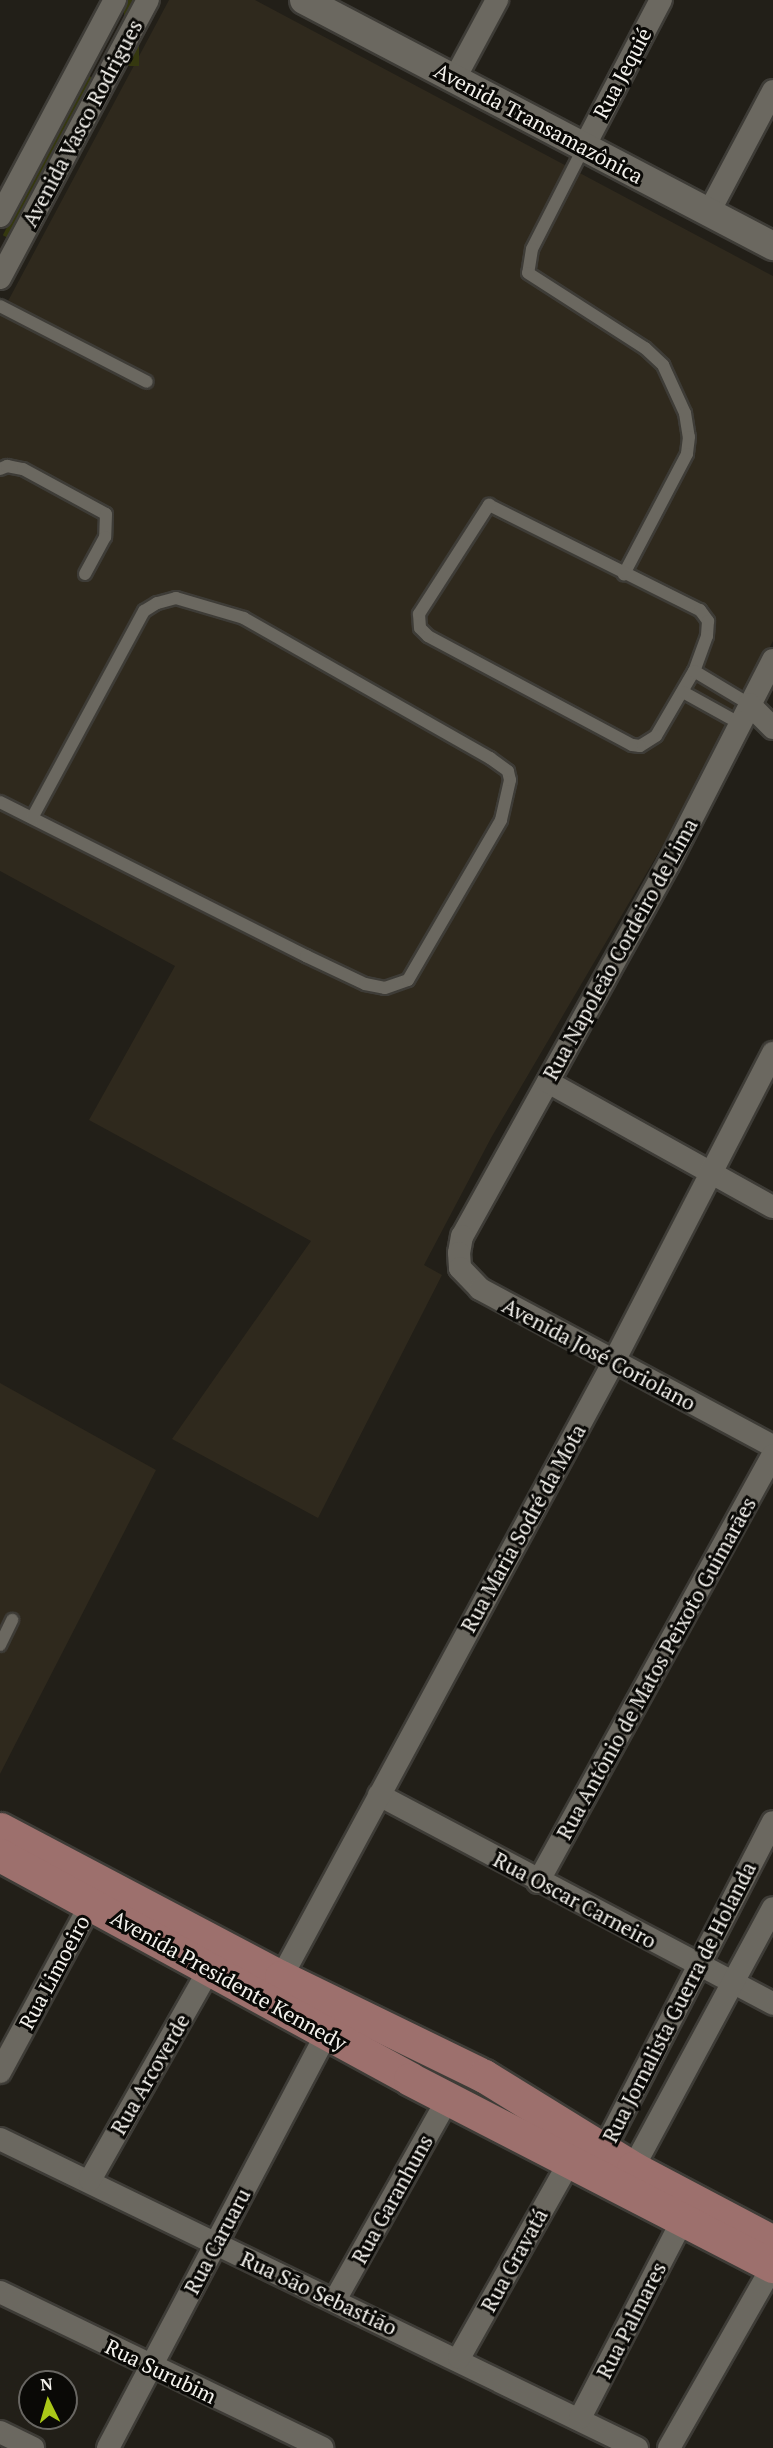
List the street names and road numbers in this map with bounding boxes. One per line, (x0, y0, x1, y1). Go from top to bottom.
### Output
street label: Avenida Vasco Rodrigues (16, 15, 148, 231)
street label: Rua Jequié (588, 23, 656, 123)
street label: Avenida Transamazônica (430, 57, 648, 189)
street label: Rua Napoleão Cordeiro de Lima (538, 814, 702, 1084)
street label: Avenida José Coriolano (498, 1292, 700, 1416)
street label: Rua Maria Sodré da Mota (455, 1420, 591, 1636)
street label: Rua Antônio de Matos Peixoto Guimarães (551, 1492, 761, 1844)
street label: Rua Oscar Carneiro (489, 1846, 661, 1954)
street label: Rua Jornalista Guerra de Holanda (597, 1858, 761, 2146)
street label: Avenida Presidente Kennedy (107, 1905, 351, 2055)
street label: Rua Limoeiro (13, 1911, 95, 2033)
street label: Rua Arcoverde (105, 2009, 195, 2139)
street label: Rua Garanhuns (346, 2130, 438, 2268)
street label: Rua Caruaru (179, 2184, 255, 2298)
street label: Rua Gravatá (475, 2204, 553, 2316)
street label: Rua São Sebastião (237, 2246, 401, 2340)
street label: Rua Palmares (591, 2258, 671, 2382)
street label: Rua Surubim (101, 2333, 221, 2409)

